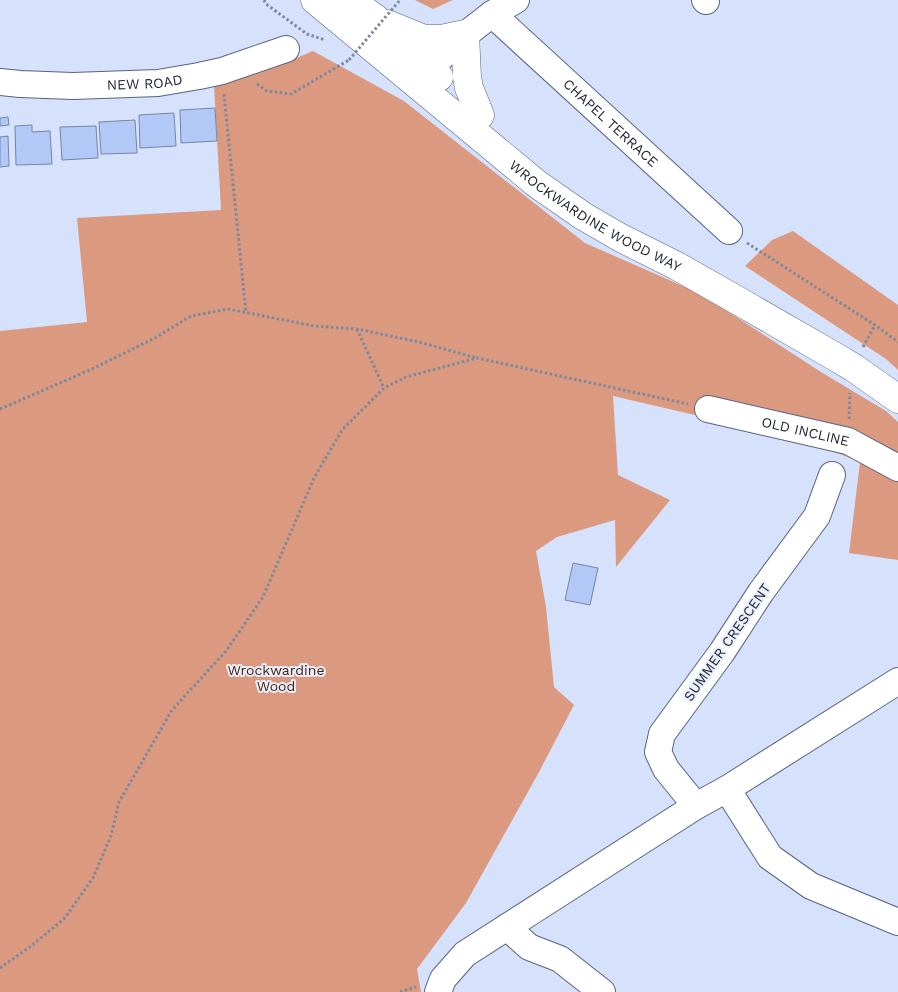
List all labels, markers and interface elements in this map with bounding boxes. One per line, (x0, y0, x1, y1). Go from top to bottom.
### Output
street label: NEW ROAD (107, 71, 184, 93)
street label: CHAPEL TERRACE (560, 75, 661, 170)
street label: WROCKWARDINE WOOD WAY (506, 157, 684, 275)
street label: OLD INCLINE (760, 414, 851, 449)
street label: SUMMER CRESCENT (680, 580, 774, 704)
park label: Wrockwardine Wood (228, 662, 324, 694)

